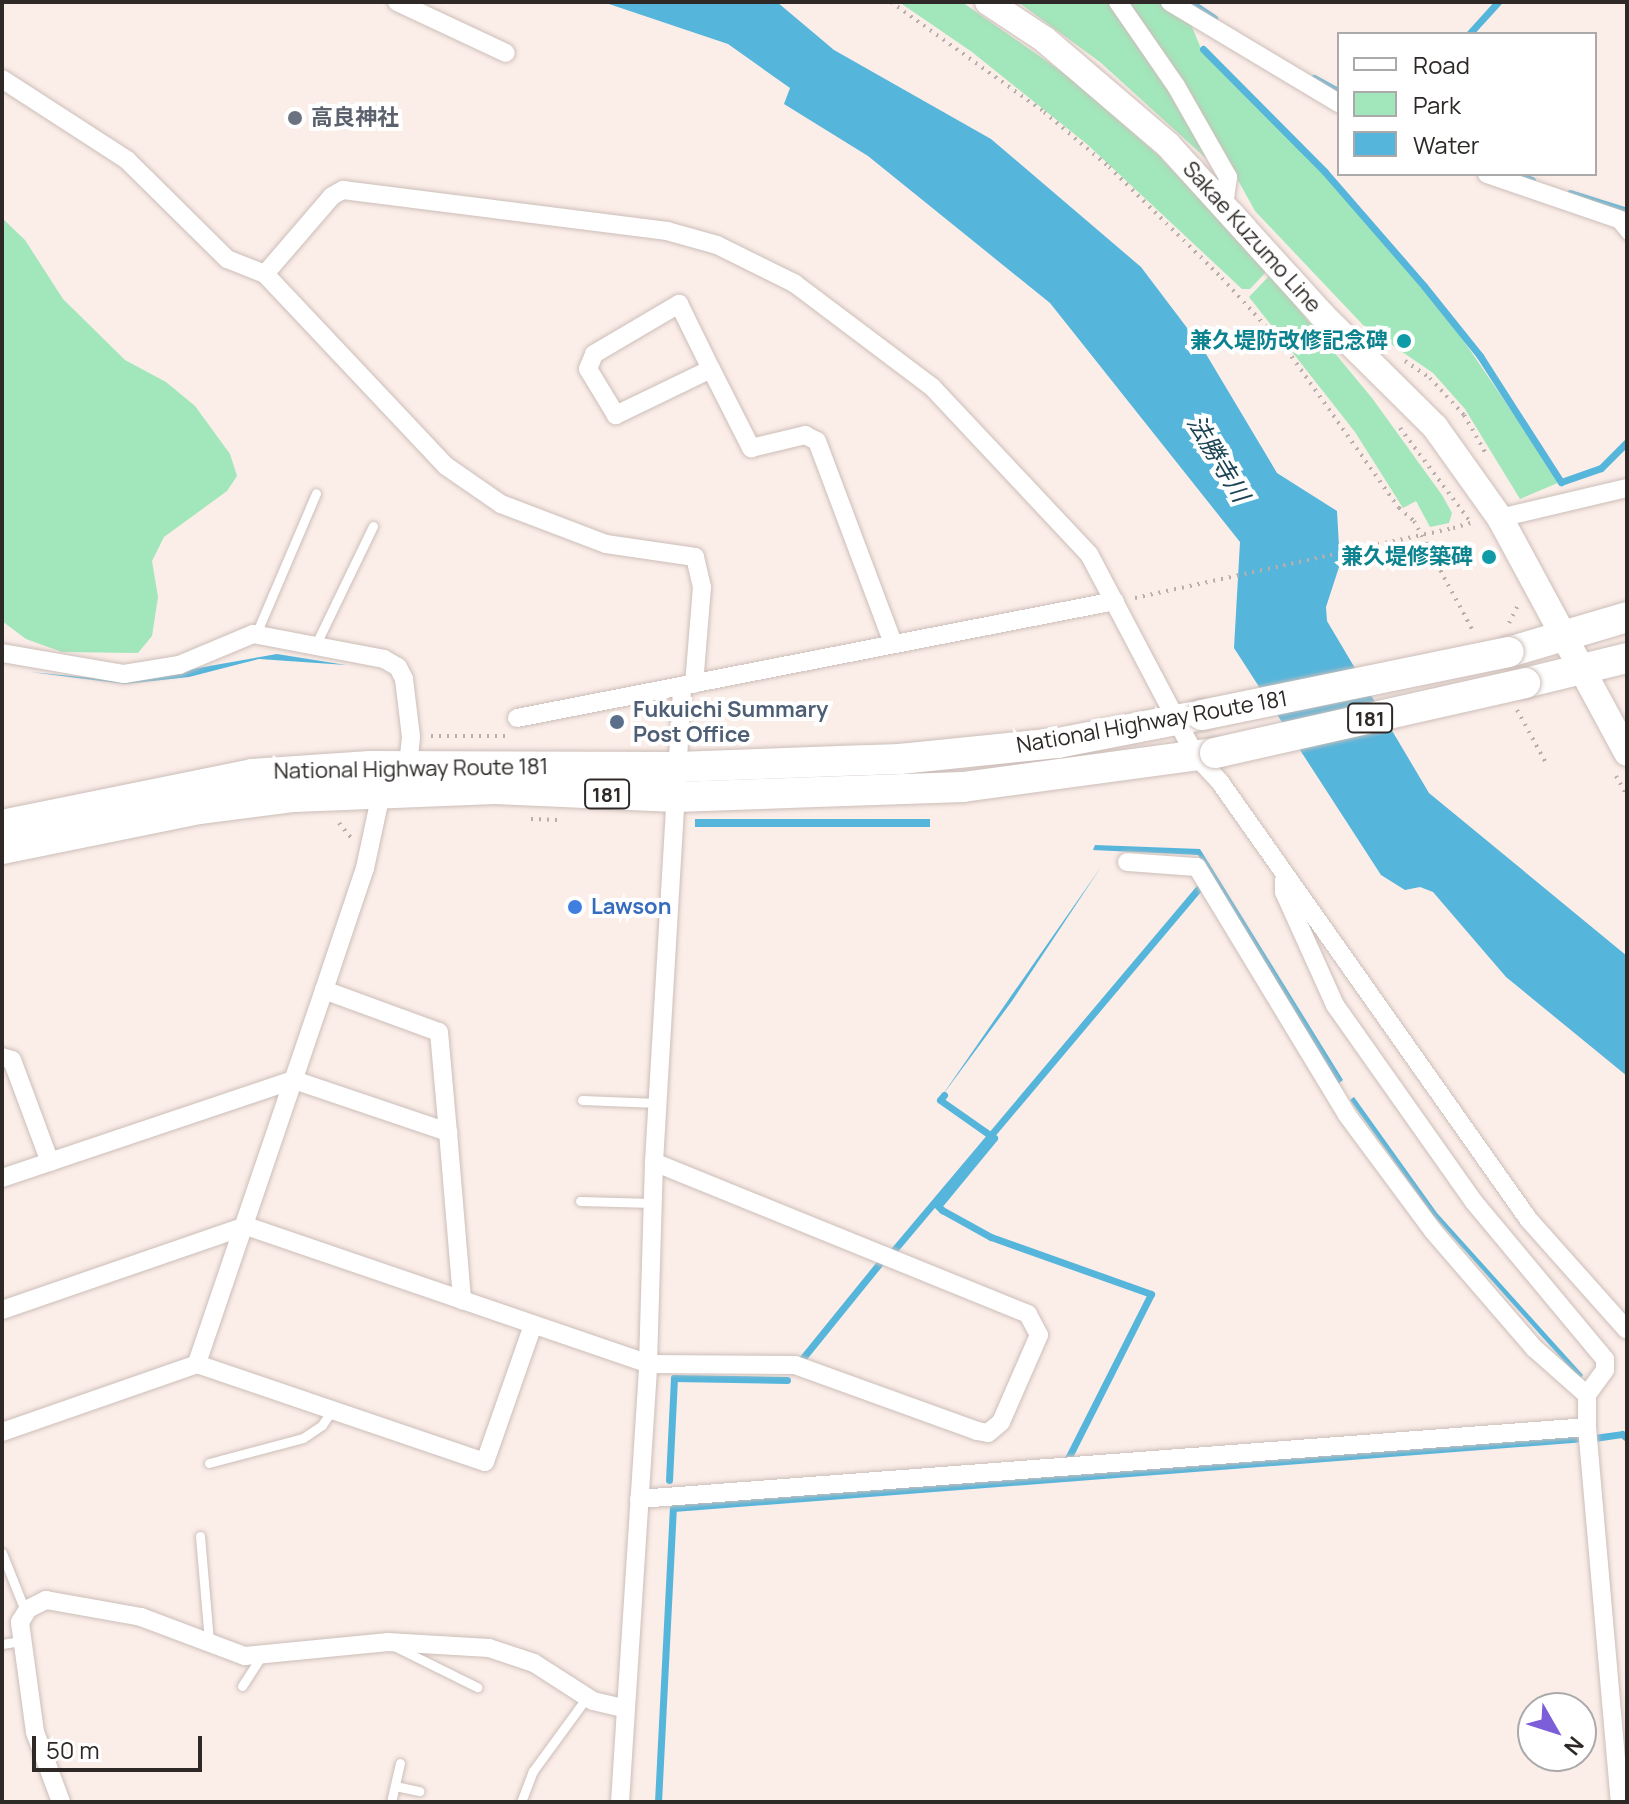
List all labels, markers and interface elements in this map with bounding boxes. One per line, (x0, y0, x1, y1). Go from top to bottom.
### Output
legend (1337, 32, 1597, 176)
text: Road (1413, 48, 1470, 81)
text: Park (1413, 88, 1461, 121)
place label: 高良神社 (311, 105, 399, 131)
marker: 高良神社 (286, 109, 304, 127)
text: Water (1413, 128, 1480, 161)
street label: Sakae Kuzumo Line (1177, 156, 1327, 318)
place label: 兼久堤防改修記念碑 (1190, 328, 1388, 354)
marker: 兼久堤防改修記念碑 (1395, 332, 1413, 350)
water label: 法勝寺川 (1182, 409, 1256, 507)
place label: 兼久堤修築碑 (1341, 544, 1473, 570)
marker: 兼久堤修築碑 (1480, 548, 1498, 566)
street label: National Highway Route 181 (1014, 685, 1290, 759)
place label: Fukuichi Summary Post Office (633, 696, 828, 748)
road number: 181 (1346, 702, 1394, 734)
marker: Fukuichi Summary Post Office (608, 713, 626, 731)
street label: National Highway Route 181 (273, 753, 549, 785)
road number: 181 (583, 778, 631, 810)
place label: Lawson (591, 894, 671, 920)
marker: Lawson (566, 898, 584, 916)
north arrow (1517, 1692, 1597, 1772)
scale bar (36, 1720, 206, 1770)
text: N (1557, 1730, 1591, 1761)
text: 50 m (46, 1733, 100, 1766)

